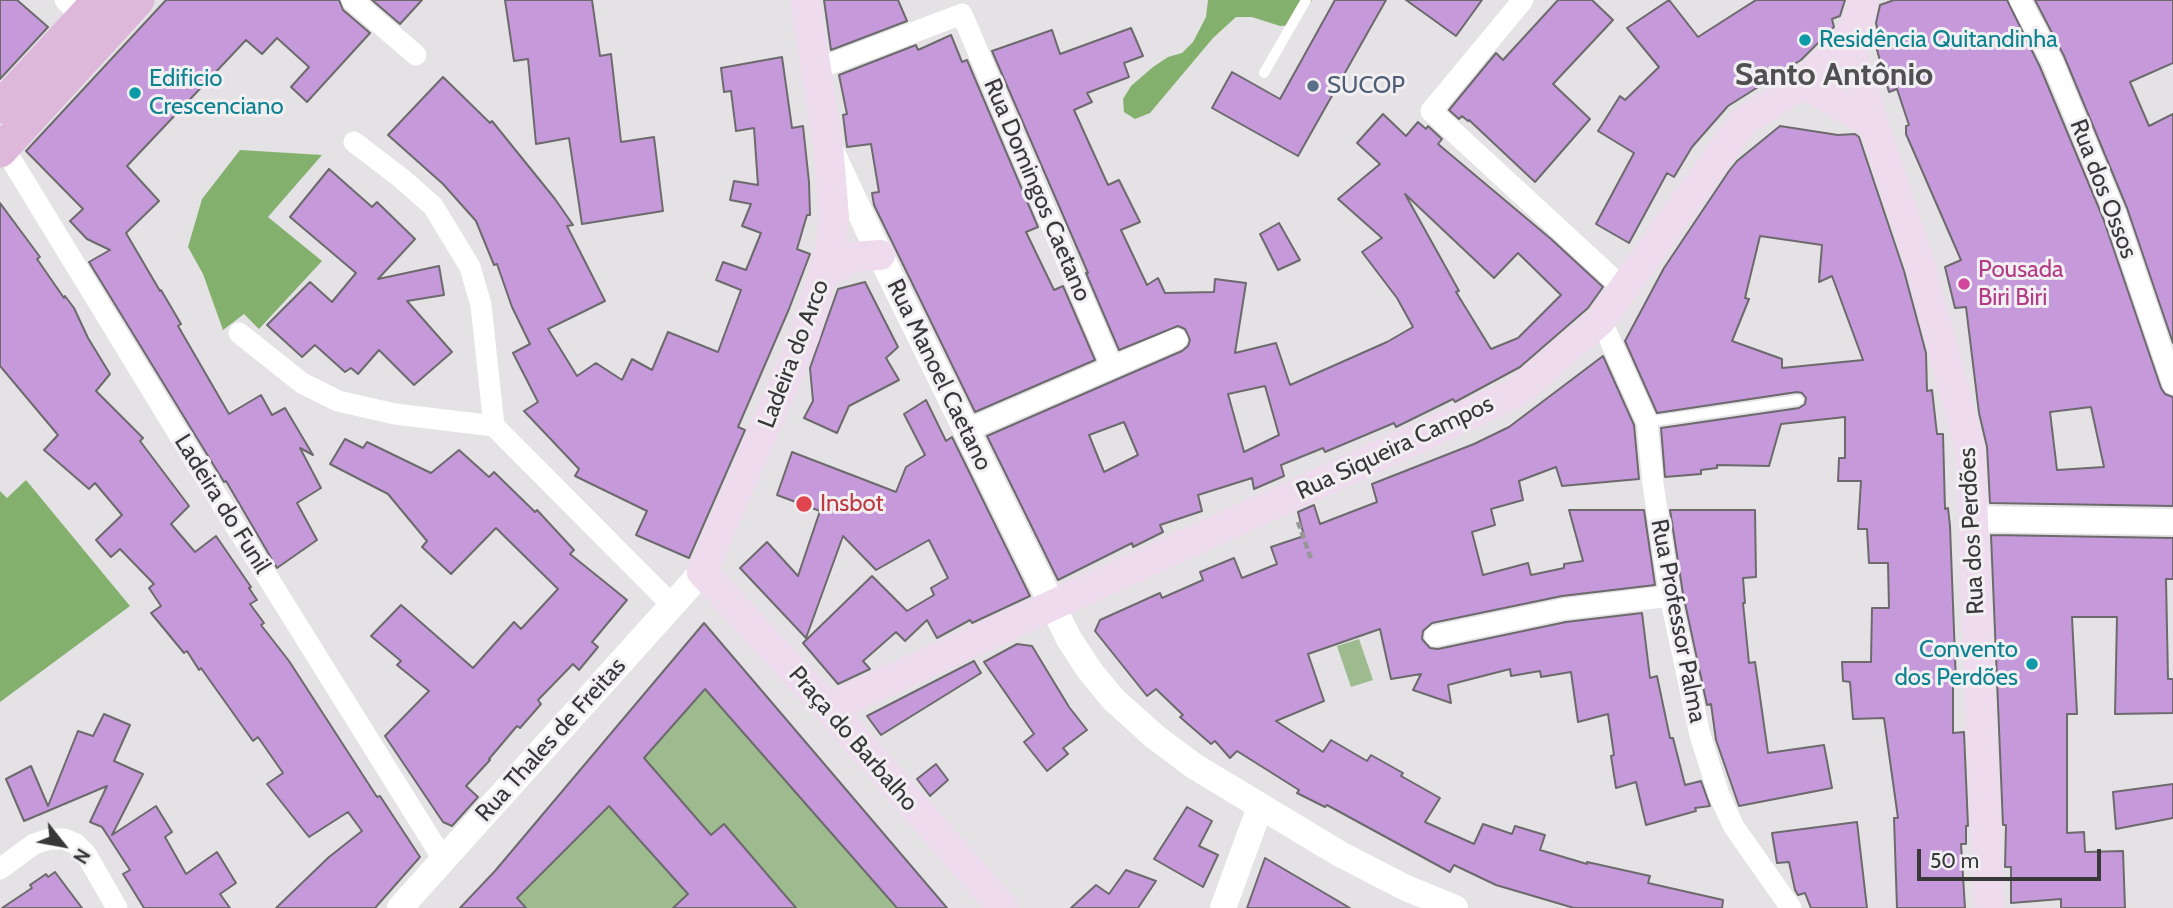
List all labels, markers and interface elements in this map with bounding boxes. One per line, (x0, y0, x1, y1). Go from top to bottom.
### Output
place label: Residência Quitandinha (1819, 26, 2058, 54)
marker: Residência Quitandinha (1797, 32, 1813, 48)
district label: Santo Antônio (1735, 57, 1933, 95)
place label: Edificio Crescenciano (149, 65, 284, 121)
place label: SUCOP (1327, 72, 1405, 100)
street label: Rua Domingos Caetano (977, 74, 1097, 306)
marker: SUCOP (1305, 78, 1321, 94)
marker: Edificio Crescenciano (127, 85, 143, 101)
street label: Rua dos Ossos (2063, 115, 2143, 263)
place label: Pousada Biri Biri (1978, 256, 2063, 312)
street label: Rua Manoel Caetano (880, 275, 998, 475)
street label: Ladeira do Arco (753, 276, 835, 432)
marker: Pousada Biri Biri (1956, 276, 1972, 292)
street label: Rua Siqueira Campos (1292, 390, 1498, 506)
street label: Ladeira do Funil (168, 429, 276, 579)
street label: Rua dos Perdões (1953, 447, 1991, 615)
place label: Insbot (820, 490, 884, 518)
marker: Insbot (794, 494, 814, 514)
street label: Rua Professor Palma (1644, 517, 1712, 725)
place label: Convento dos Perdões (1894, 636, 2018, 692)
street label: Rua Thales de Freitas (470, 652, 632, 828)
marker: Convento dos Perdões (2024, 656, 2040, 672)
street label: Praça do Barbalho (782, 661, 924, 817)
north arrow (28, 810, 98, 880)
scale bar (1921, 834, 2105, 878)
text: N (68, 844, 95, 868)
text: 50 m (1930, 848, 1979, 873)

